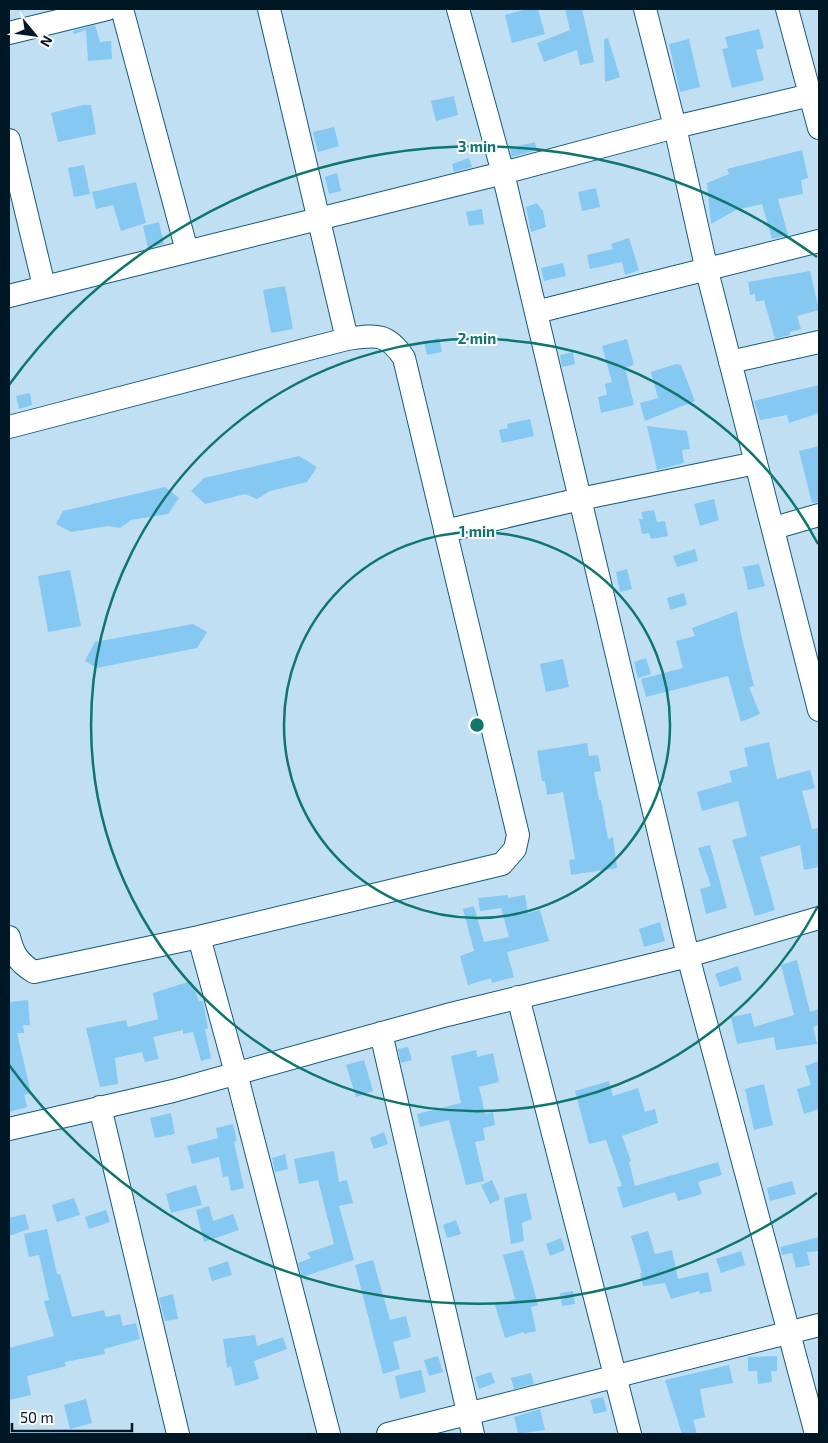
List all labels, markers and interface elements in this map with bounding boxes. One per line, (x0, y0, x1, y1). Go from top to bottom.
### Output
north arrow (10, 10, 60, 60)
text: N (37, 33, 57, 50)
text: 3 min (458, 137, 496, 155)
text: 2 min (458, 329, 496, 347)
text: 1 min (459, 522, 495, 540)
centre of rings (468, 716, 486, 734)
scale bar (12, 1400, 132, 1432)
text: 50 m (20, 1408, 54, 1426)

